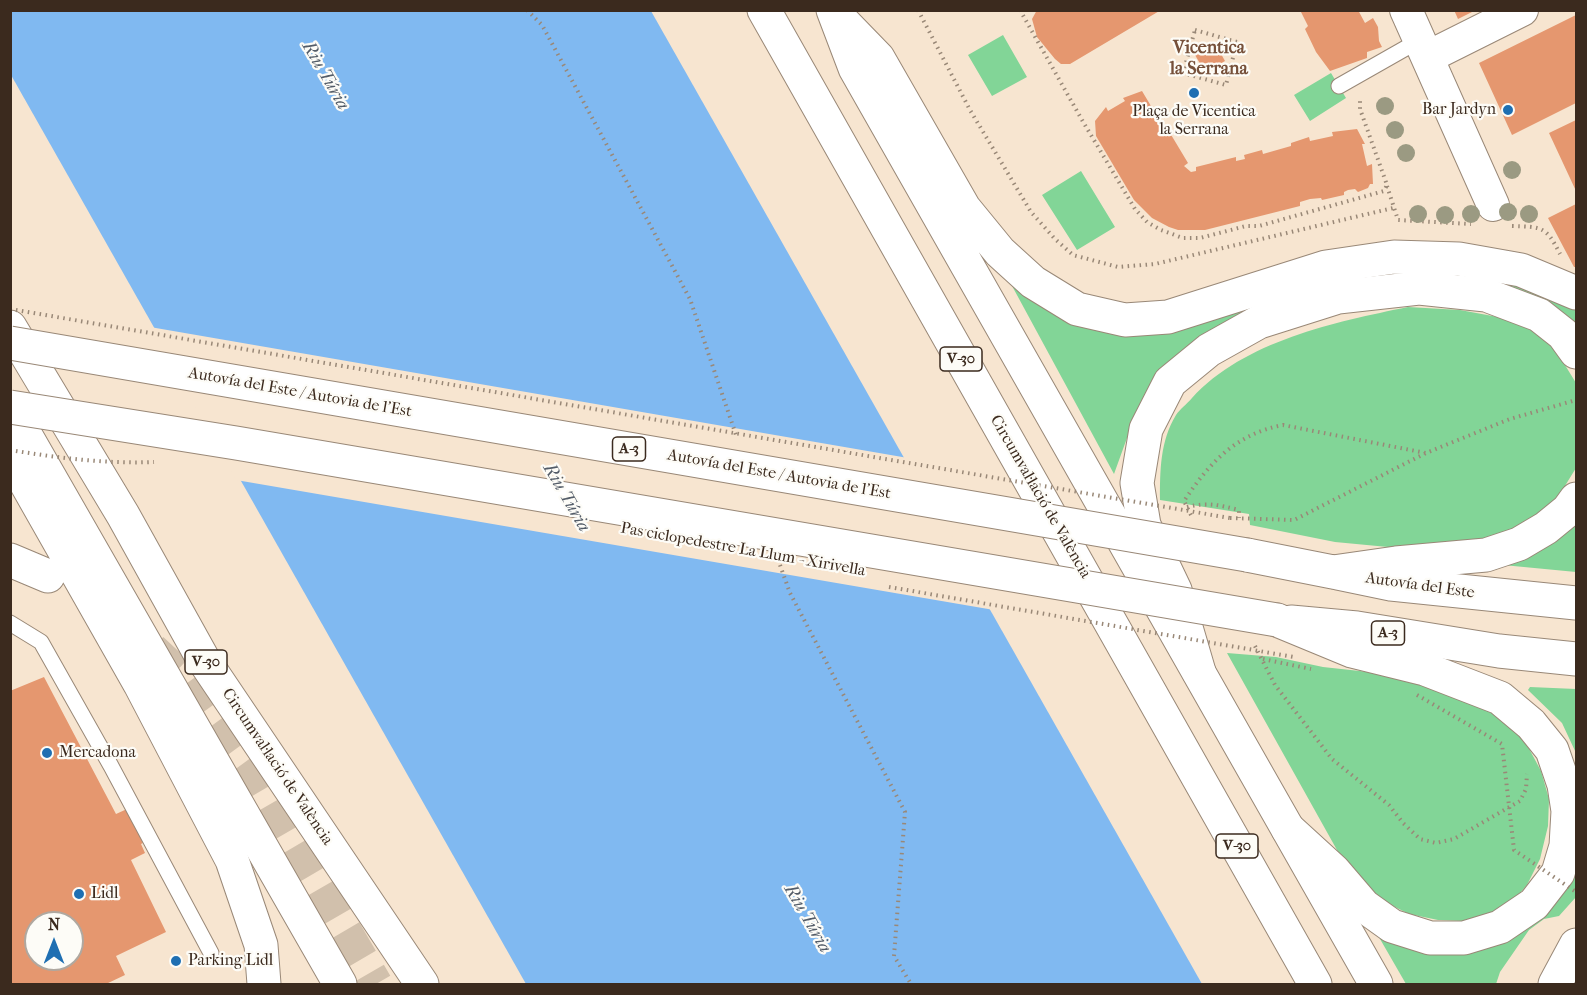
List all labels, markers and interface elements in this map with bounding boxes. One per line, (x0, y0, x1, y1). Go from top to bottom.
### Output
water label: Riu Túria (297, 38, 353, 114)
district label: Vicentica la Serrana (1170, 38, 1248, 80)
marker: Plaça de Vicentica la Serrana (1187, 86, 1201, 100)
place label: Bar Jardyn (1422, 100, 1496, 120)
place label: Plaça de Vicentica la Serrana (1132, 102, 1256, 140)
marker: Bar Jardyn (1501, 103, 1515, 117)
road number: V-30 (940, 347, 982, 371)
street label: Autovía del Este / Autovia de l'Est (187, 364, 413, 422)
street label: Circumval·lació de València (985, 412, 1095, 582)
road number: A-3 (612, 437, 646, 461)
street label: Autovía del Este / Autovia de l'Est (666, 446, 892, 504)
water label: Riu Túria (538, 460, 594, 536)
street label: Pas ciclopedestre La Llum - Xirivella (619, 519, 867, 581)
street label: Autovía del Este (1364, 569, 1476, 603)
road number: A-3 (1372, 621, 1404, 645)
road number: V-30 (185, 650, 227, 674)
street label: Circumval·lació de València (217, 685, 337, 849)
place label: Mercadona (59, 743, 136, 763)
marker: Mercadona (40, 746, 54, 760)
road number: V-30 (1216, 834, 1258, 858)
water label: Riu Túria (779, 881, 835, 957)
place label: Lidl (91, 884, 118, 904)
marker: Lidl (72, 887, 86, 901)
north arrow (24, 911, 84, 971)
text: N (48, 915, 60, 934)
place label: Parking Lidl (188, 951, 273, 971)
marker: Parking Lidl (169, 954, 183, 968)

